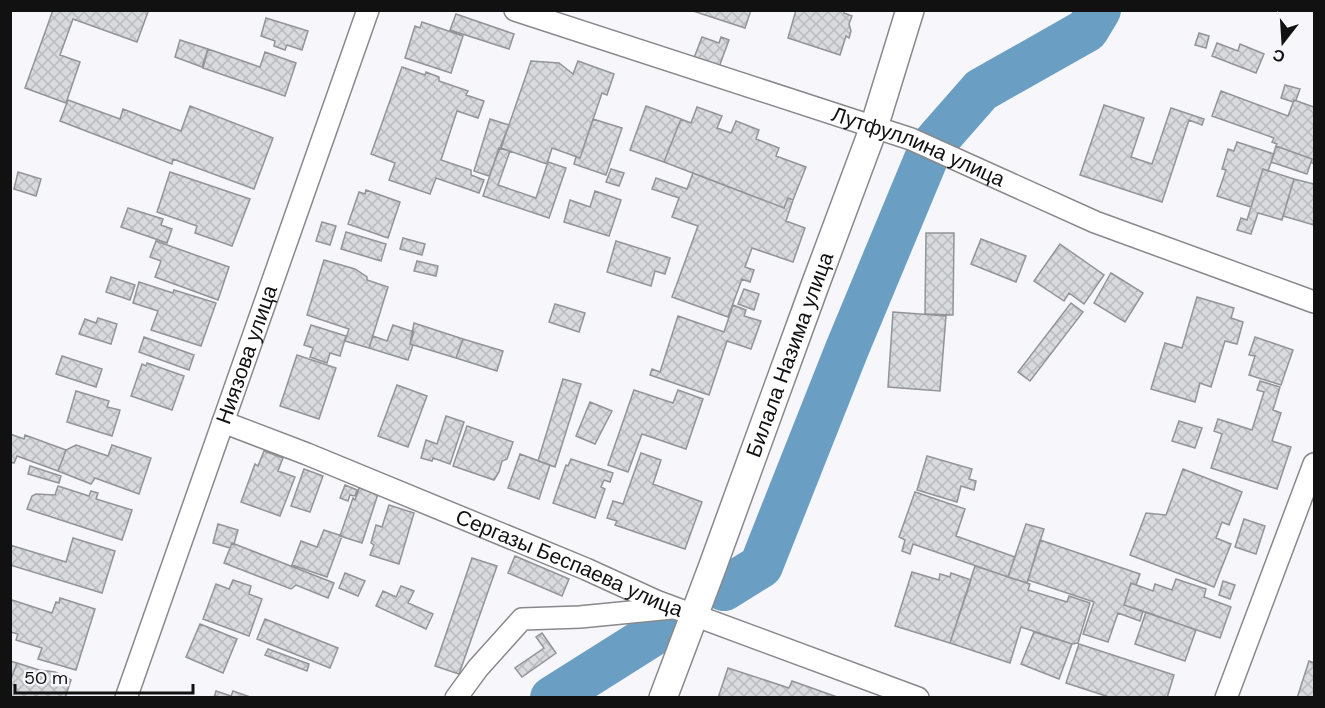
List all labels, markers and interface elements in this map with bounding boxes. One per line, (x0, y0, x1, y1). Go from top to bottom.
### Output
north arrow (1253, 12, 1313, 72)
text: С (1270, 44, 1287, 68)
street label: Лутфуллина улица (828, 100, 1010, 194)
street label: Билала Назима улица (740, 248, 840, 461)
street label: Ниязова улица (209, 281, 284, 428)
street label: Сергазы Беспаева улица (451, 503, 687, 624)
scale bar (15, 657, 194, 695)
text: 50 m (24, 666, 68, 690)

